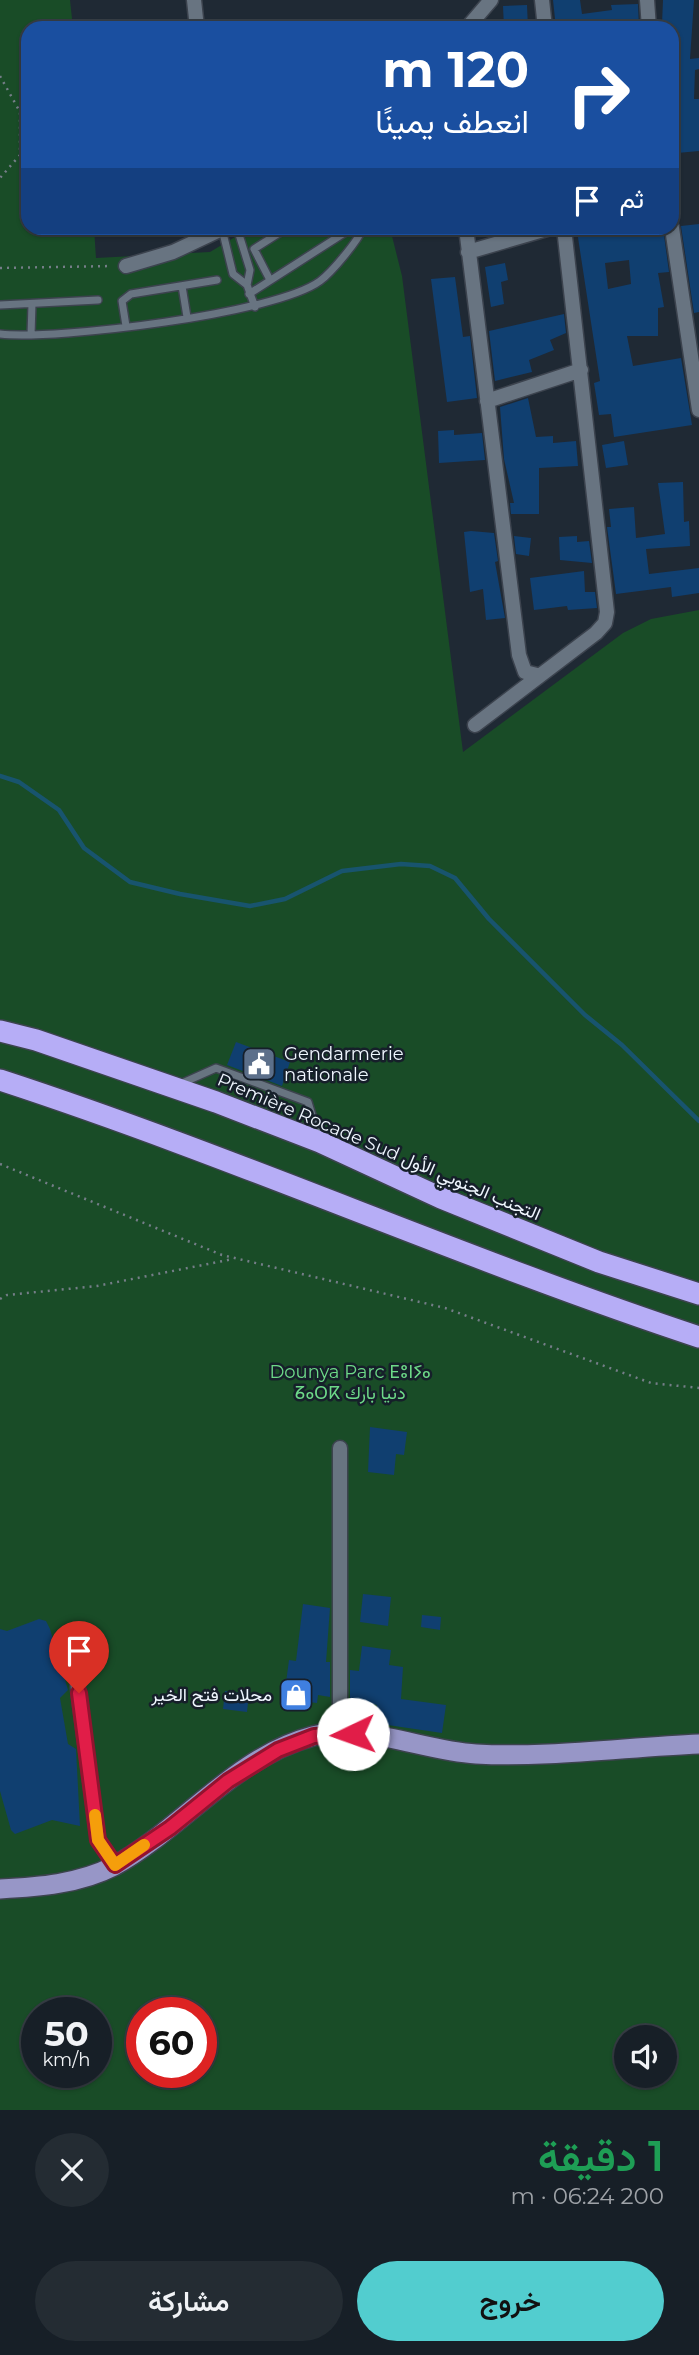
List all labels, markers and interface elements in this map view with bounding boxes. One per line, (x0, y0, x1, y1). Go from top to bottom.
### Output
text: 120 m (382, 40, 529, 99)
icon: right (553, 49, 644, 140)
text: انعطف يمينًا (375, 102, 529, 141)
icon: arrive (568, 182, 606, 220)
text: ثم (620, 183, 644, 215)
place label: Gendarmerie nationale (284, 1043, 404, 1086)
public building icon: Gendarmerie nationale (240, 1045, 278, 1083)
street label: Première Rocade Sud التجنب الجنوبي الأول (212, 1069, 544, 1229)
park label: Dounya Parc ⴹⵓⵏⵢⴰ ⵒⴰⵔⴽ دنيا بارك (269, 1361, 431, 1404)
pin (49, 1621, 109, 1693)
icon: arrive (60, 1632, 98, 1670)
shop icon: محلات فتح الخير (277, 1676, 315, 1714)
place label: محلات فتح الخير (150, 1684, 272, 1707)
position arrow (316, 1697, 390, 1771)
speed limit sign: 60 (126, 1997, 217, 2088)
text: 50 (44, 2012, 89, 2055)
map controls (614, 2025, 677, 2088)
button: sound (614, 2025, 677, 2088)
text: km/h (42, 2049, 91, 2071)
text: 1 دقيقة (538, 2130, 664, 2182)
button: close (35, 2133, 109, 2207)
text: 200 m · 06:24 (510, 2182, 664, 2210)
button: مشاركة (35, 2261, 343, 2341)
button: خروج (357, 2261, 664, 2341)

